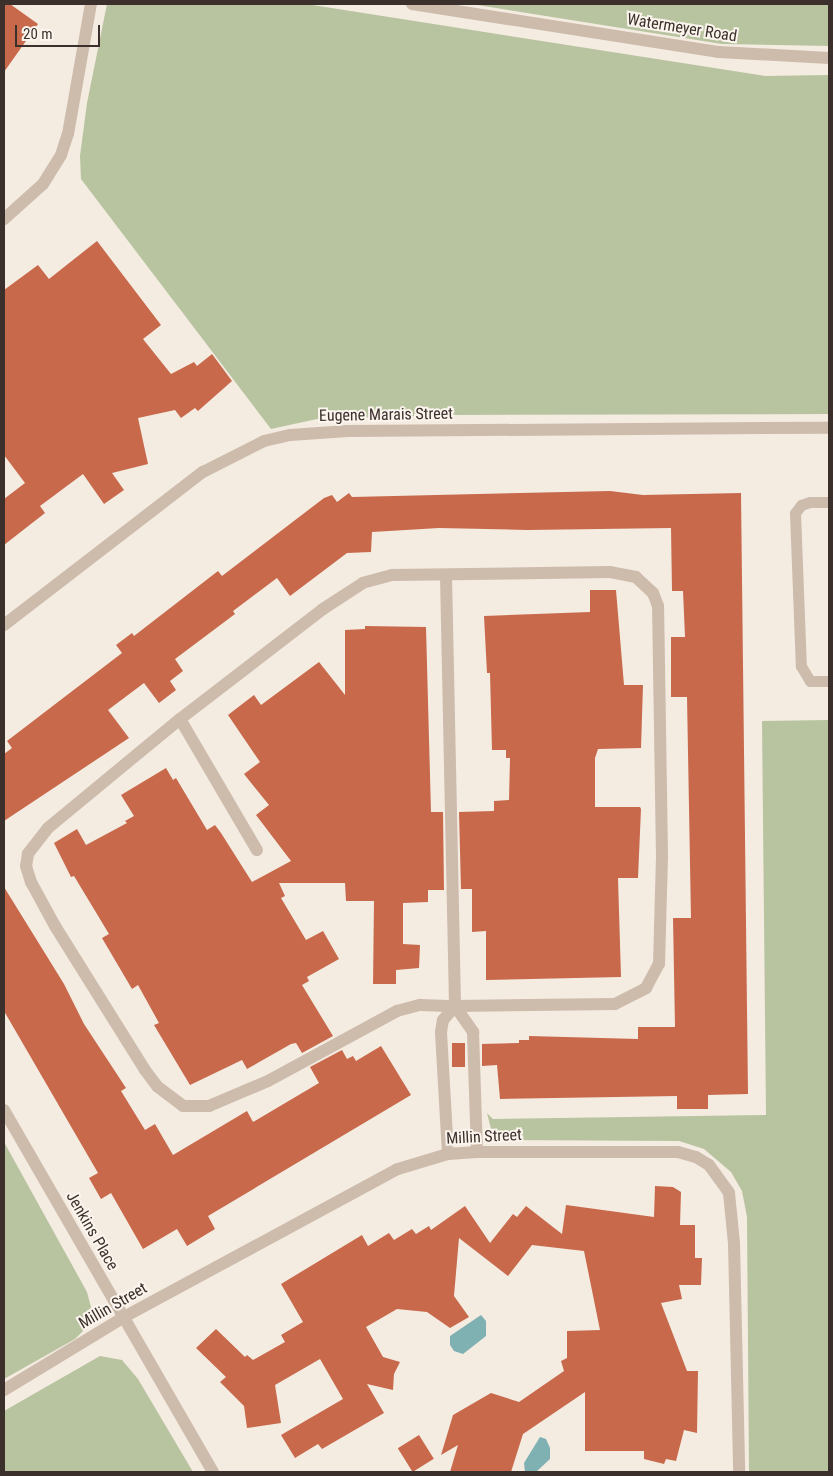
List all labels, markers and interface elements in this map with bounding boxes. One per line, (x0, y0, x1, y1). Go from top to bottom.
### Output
street label: Watermeyer Road (626, 10, 738, 46)
scale bar (18, 15, 102, 47)
text: 20 m (23, 25, 53, 43)
street label: Eugene Marais Street (319, 404, 453, 426)
street label: Millin Street (446, 1125, 522, 1149)
street label: Jenkins Place (62, 1188, 122, 1274)
street label: Millin Street (75, 1279, 151, 1333)

